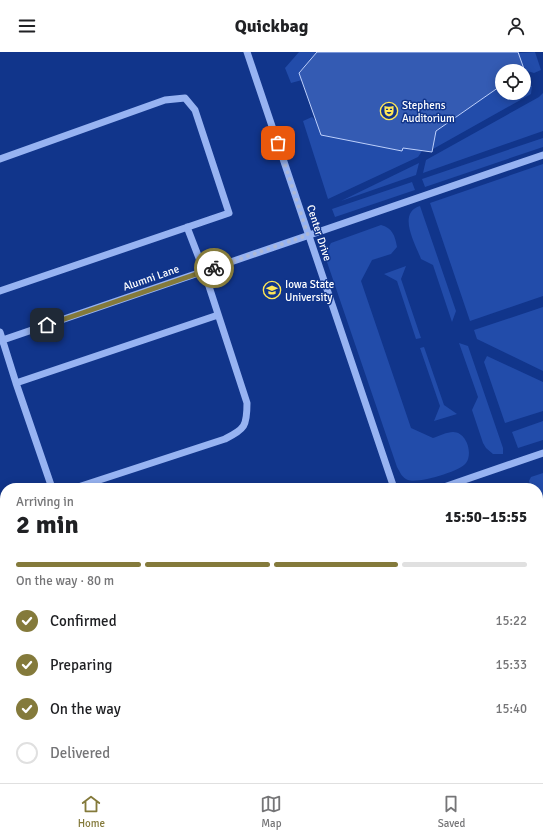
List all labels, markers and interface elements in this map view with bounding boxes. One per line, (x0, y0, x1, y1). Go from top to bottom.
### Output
icon: menu (16, 15, 38, 37)
text: Quickbag (235, 15, 308, 37)
icon: person (505, 15, 527, 37)
map controls (495, 64, 531, 100)
button: locate (495, 64, 531, 100)
place label: Stephens Auditorium (402, 99, 455, 125)
theatre icon: Stephens Auditorium (379, 101, 399, 121)
pin (261, 126, 295, 160)
icon: bag (267, 132, 289, 154)
street label: Center Drive (304, 203, 334, 263)
courier (194, 248, 234, 288)
icon: bike (203, 257, 225, 279)
street label: Alumni Lane (121, 262, 181, 294)
place label: Iowa State University (285, 278, 334, 304)
school or university icon: Iowa State University (262, 280, 282, 300)
pin (30, 308, 64, 342)
icon: home (36, 314, 58, 336)
text: Arriving in (16, 494, 74, 510)
text: 15:50–15:55 (445, 508, 527, 526)
text: 2 min (16, 509, 79, 541)
text: On the way · 80 m (16, 573, 114, 589)
icon: check (16, 610, 38, 632)
text: Confirmed (50, 612, 117, 630)
text: 15:22 (495, 613, 527, 629)
icon: check (16, 654, 38, 676)
text: Preparing (50, 656, 113, 674)
text: 15:33 (495, 657, 527, 673)
icon: check (16, 698, 38, 720)
text: On the way (50, 700, 121, 718)
text: 15:40 (495, 701, 527, 717)
text: Delivered (50, 744, 110, 762)
tab: Home (78, 793, 105, 830)
tab: Map (260, 793, 282, 830)
tab: Saved (438, 793, 465, 830)

